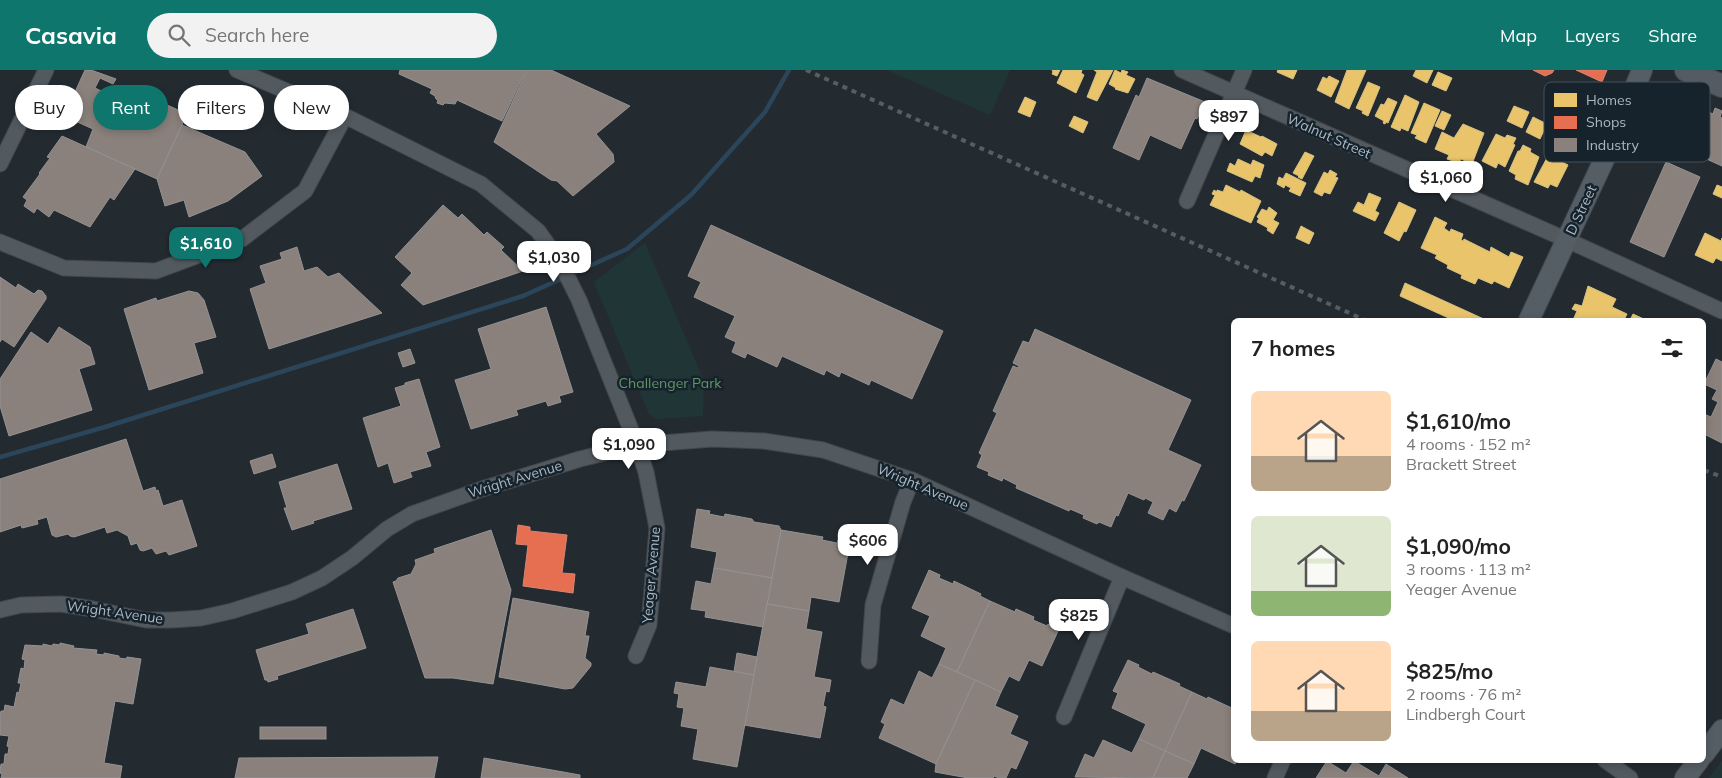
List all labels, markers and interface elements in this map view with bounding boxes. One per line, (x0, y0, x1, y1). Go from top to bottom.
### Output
search box (147, 13, 497, 58)
text: Casavia (25, 20, 117, 50)
icon: search (165, 21, 193, 49)
text: Search here (205, 23, 309, 47)
text: Map (1500, 24, 1537, 47)
text: Layers (1565, 24, 1620, 47)
text: Share (1648, 24, 1697, 47)
legend (1544, 82, 1710, 162)
chip: Buy (15, 85, 83, 130)
chip: Rent (93, 85, 168, 130)
chip: Filters (178, 85, 264, 130)
chip: New (274, 85, 349, 130)
text: Homes (1586, 91, 1632, 109)
pin: $897 (1199, 100, 1259, 142)
text: $897 (1210, 106, 1248, 126)
street label: Walnut Street (1284, 109, 1374, 163)
text: Shops (1586, 113, 1626, 131)
text: Industry (1586, 136, 1640, 154)
pin: $1,060 (1405, 160, 1487, 203)
text: $1,060 (1420, 167, 1472, 187)
street label: D Street (1562, 182, 1600, 238)
pin: $1,610 (165, 226, 247, 269)
text: $1,610 (180, 233, 232, 253)
pin: $1,030 (513, 240, 595, 283)
text: $1,030 (528, 247, 580, 267)
icon: filters (1658, 334, 1686, 362)
text: 7 homes (1251, 335, 1335, 361)
park label: Challenger Park (619, 374, 722, 392)
text: $1,610/mo (1406, 408, 1511, 434)
icon: home (1291, 411, 1351, 471)
pin: $1,090 (588, 428, 670, 470)
text: $1,090 (603, 434, 655, 454)
text: 4 rooms · 152 m² (1406, 434, 1531, 454)
text: Brackett Street (1406, 454, 1516, 474)
street label: Wright Avenue (466, 456, 564, 502)
street label: Wright Avenue (875, 460, 971, 514)
pin: $606 (838, 524, 898, 566)
street label: Yeager Avenue (638, 526, 664, 625)
text: $606 (849, 530, 887, 550)
text: $1,090/mo (1406, 533, 1511, 559)
icon: home (1291, 536, 1351, 596)
text: 3 rooms · 113 m² (1406, 559, 1531, 579)
text: Yeager Avenue (1406, 579, 1517, 599)
street label: Wright Avenue (66, 596, 164, 628)
pin: $825 (1049, 598, 1109, 641)
text: $825 (1060, 605, 1098, 625)
text: $825/mo (1406, 658, 1493, 684)
icon: home (1291, 661, 1351, 721)
text: 2 rooms · 76 m² (1406, 684, 1521, 704)
text: Lindbergh Court (1406, 704, 1525, 724)

